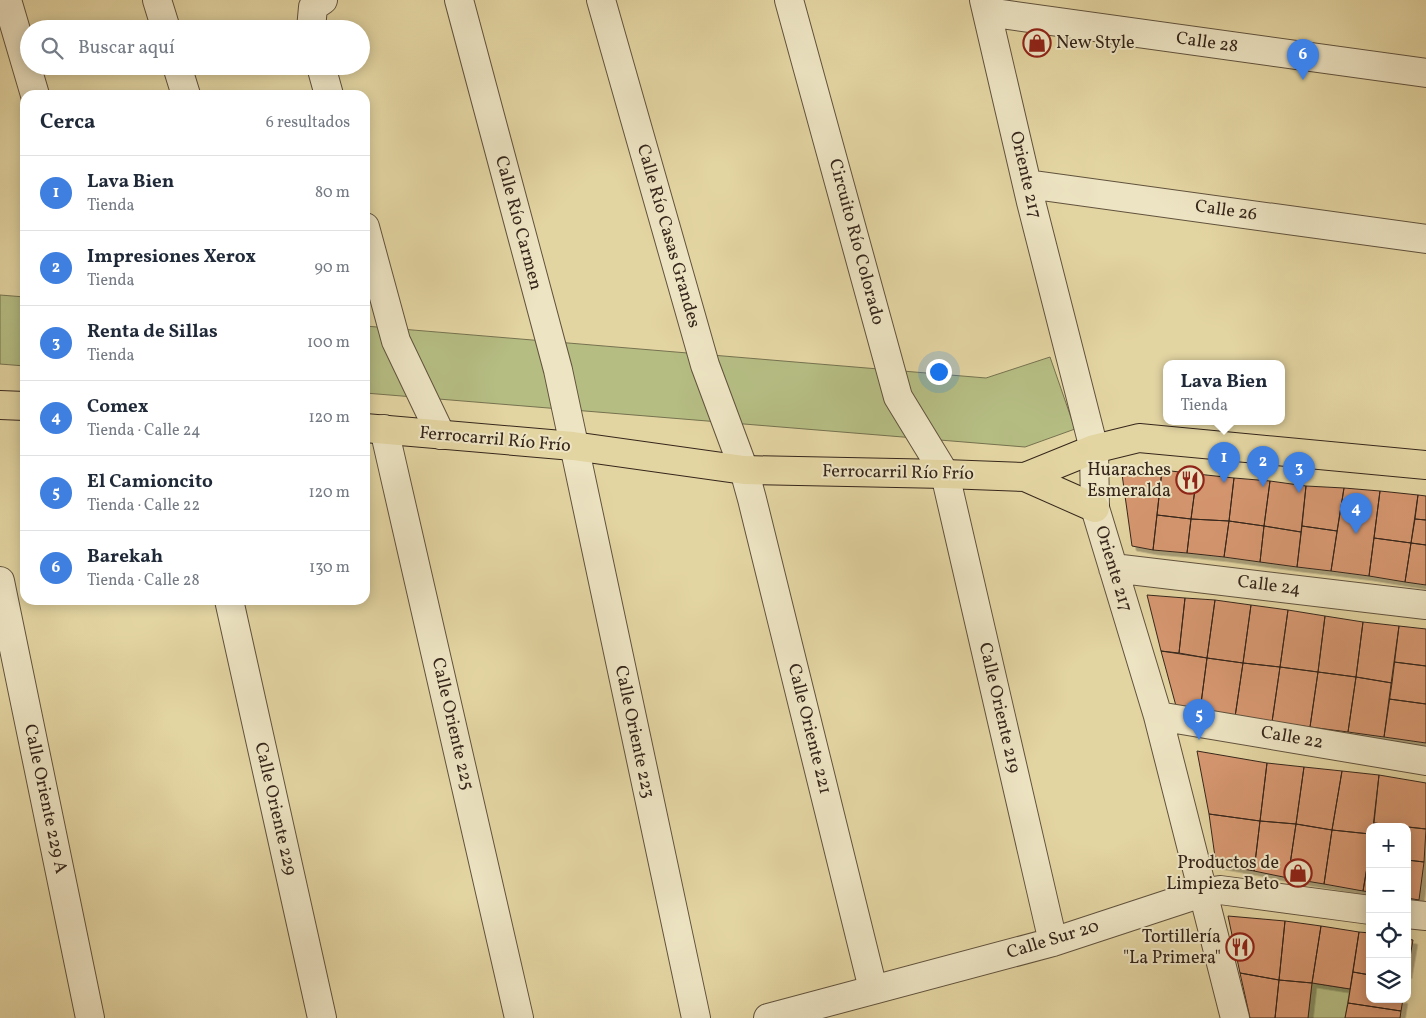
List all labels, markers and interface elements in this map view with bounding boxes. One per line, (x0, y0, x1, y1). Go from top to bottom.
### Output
search box (20, 20, 370, 75)
street label: Calle 28 (1174, 26, 1240, 60)
shop icon: New Style (1022, 28, 1052, 58)
place label: New Style (1056, 31, 1135, 56)
icon: search (38, 34, 66, 62)
text: Buscar aquí (78, 35, 175, 61)
pin: 6 (1287, 39, 1319, 80)
text: Cerca (40, 108, 95, 137)
text: 6 resultados (266, 112, 350, 134)
street label: Oriente 217 (1003, 129, 1047, 221)
street label: Calle Río Casas Grandes (630, 141, 706, 331)
street label: Calle Río Carmen (488, 153, 548, 293)
street label: Circuito Río Colorado (822, 156, 890, 328)
text: Lava Bien (87, 169, 174, 195)
text: 1 (53, 182, 59, 204)
text: 80 m (315, 182, 350, 204)
street label: Calle 26 (1193, 194, 1259, 228)
text: Tienda (87, 195, 135, 217)
text: Impresiones Xerox (87, 244, 256, 270)
text: 2 (52, 257, 60, 279)
text: 90 m (314, 257, 350, 279)
text: Tienda (87, 270, 135, 292)
text: Renta de Sillas (87, 319, 218, 345)
text: 3 (52, 332, 60, 354)
text: 100 m (307, 332, 350, 354)
text: Tienda (87, 345, 135, 367)
your location (926, 359, 952, 385)
popup (1163, 360, 1285, 425)
text: Lava Bien (1180, 369, 1268, 395)
text: Comex (87, 394, 149, 420)
text: Tienda (1180, 395, 1228, 417)
text: 4 (51, 407, 61, 429)
text: 120 m (308, 407, 350, 429)
text: Tienda · Calle 24 (87, 420, 200, 442)
street label: Ferrocarril Río Frío (418, 421, 572, 459)
pin: 1 (1208, 442, 1240, 483)
pin: 2 (1247, 446, 1279, 487)
pin: 3 (1283, 452, 1315, 493)
place label: Huaraches Esmeralda (1087, 458, 1171, 504)
street label: Ferrocarril Río Frío (822, 459, 974, 487)
restaurant icon: Huaraches Esmeralda (1175, 465, 1205, 495)
text: El Camioncito (87, 469, 213, 495)
text: 5 (52, 482, 60, 504)
text: 120 m (308, 482, 350, 504)
pin: 4 (1340, 493, 1372, 534)
text: Tienda · Calle 22 (87, 495, 200, 517)
street label: Oriente 217 (1088, 523, 1138, 615)
text: Barekah (87, 544, 163, 570)
text: 6 (52, 557, 60, 579)
text: 130 m (309, 557, 350, 579)
text: Tienda · Calle 28 (87, 570, 200, 592)
street label: Calle 24 (1236, 570, 1302, 602)
street label: Calle Oriente 219 (972, 640, 1026, 776)
street label: Calle Oriente 225 (425, 655, 479, 793)
street label: Calle Oriente 221 (781, 661, 837, 797)
street label: Calle Oriente 223 (608, 663, 660, 801)
pin: 5 (1183, 699, 1215, 740)
street label: Calle 22 (1259, 720, 1325, 756)
street label: Calle Oriente 229 A (17, 722, 73, 876)
street label: Calle Oriente 229 (248, 740, 302, 878)
map controls (1366, 823, 1411, 1003)
button: + (1366, 823, 1411, 868)
place label: Productos de Limpieza Beto (1166, 851, 1279, 897)
shop icon: Productos de Limpieza Beto (1283, 858, 1313, 888)
button: − (1366, 868, 1411, 913)
button: locate (1366, 913, 1411, 958)
street label: Calle Sur 20 (1004, 914, 1102, 966)
place label: Tortillería "La Primera" (1123, 925, 1221, 971)
restaurant icon: Tortillería "La Primera" (1225, 932, 1255, 962)
button: layers (1366, 958, 1411, 1003)

